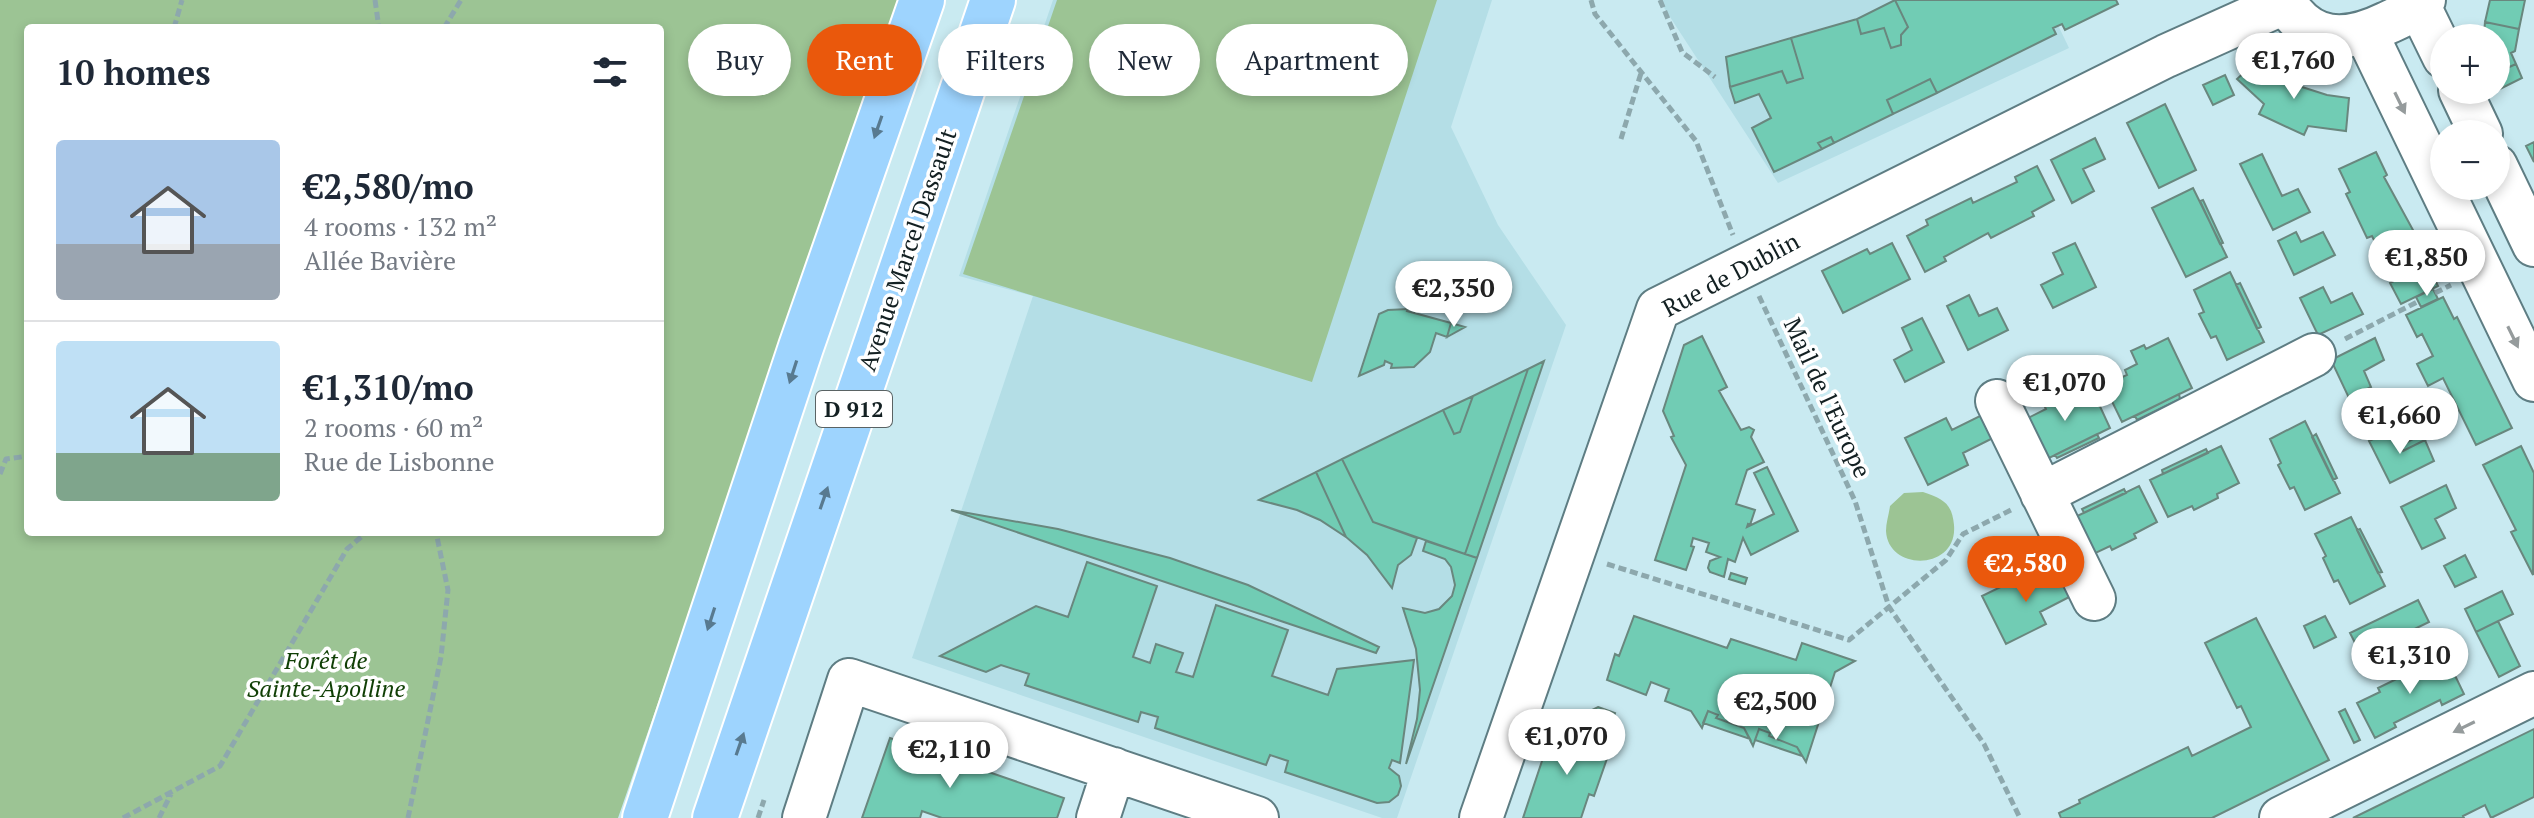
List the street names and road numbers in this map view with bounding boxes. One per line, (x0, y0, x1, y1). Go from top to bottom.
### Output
street label: Avenue Marcel Dassault (851, 124, 964, 375)
street label: Rue de Dublin (1656, 225, 1805, 324)
street label: Mail de l'Europe (1777, 312, 1879, 483)
road number: D 912 (816, 391, 892, 427)

